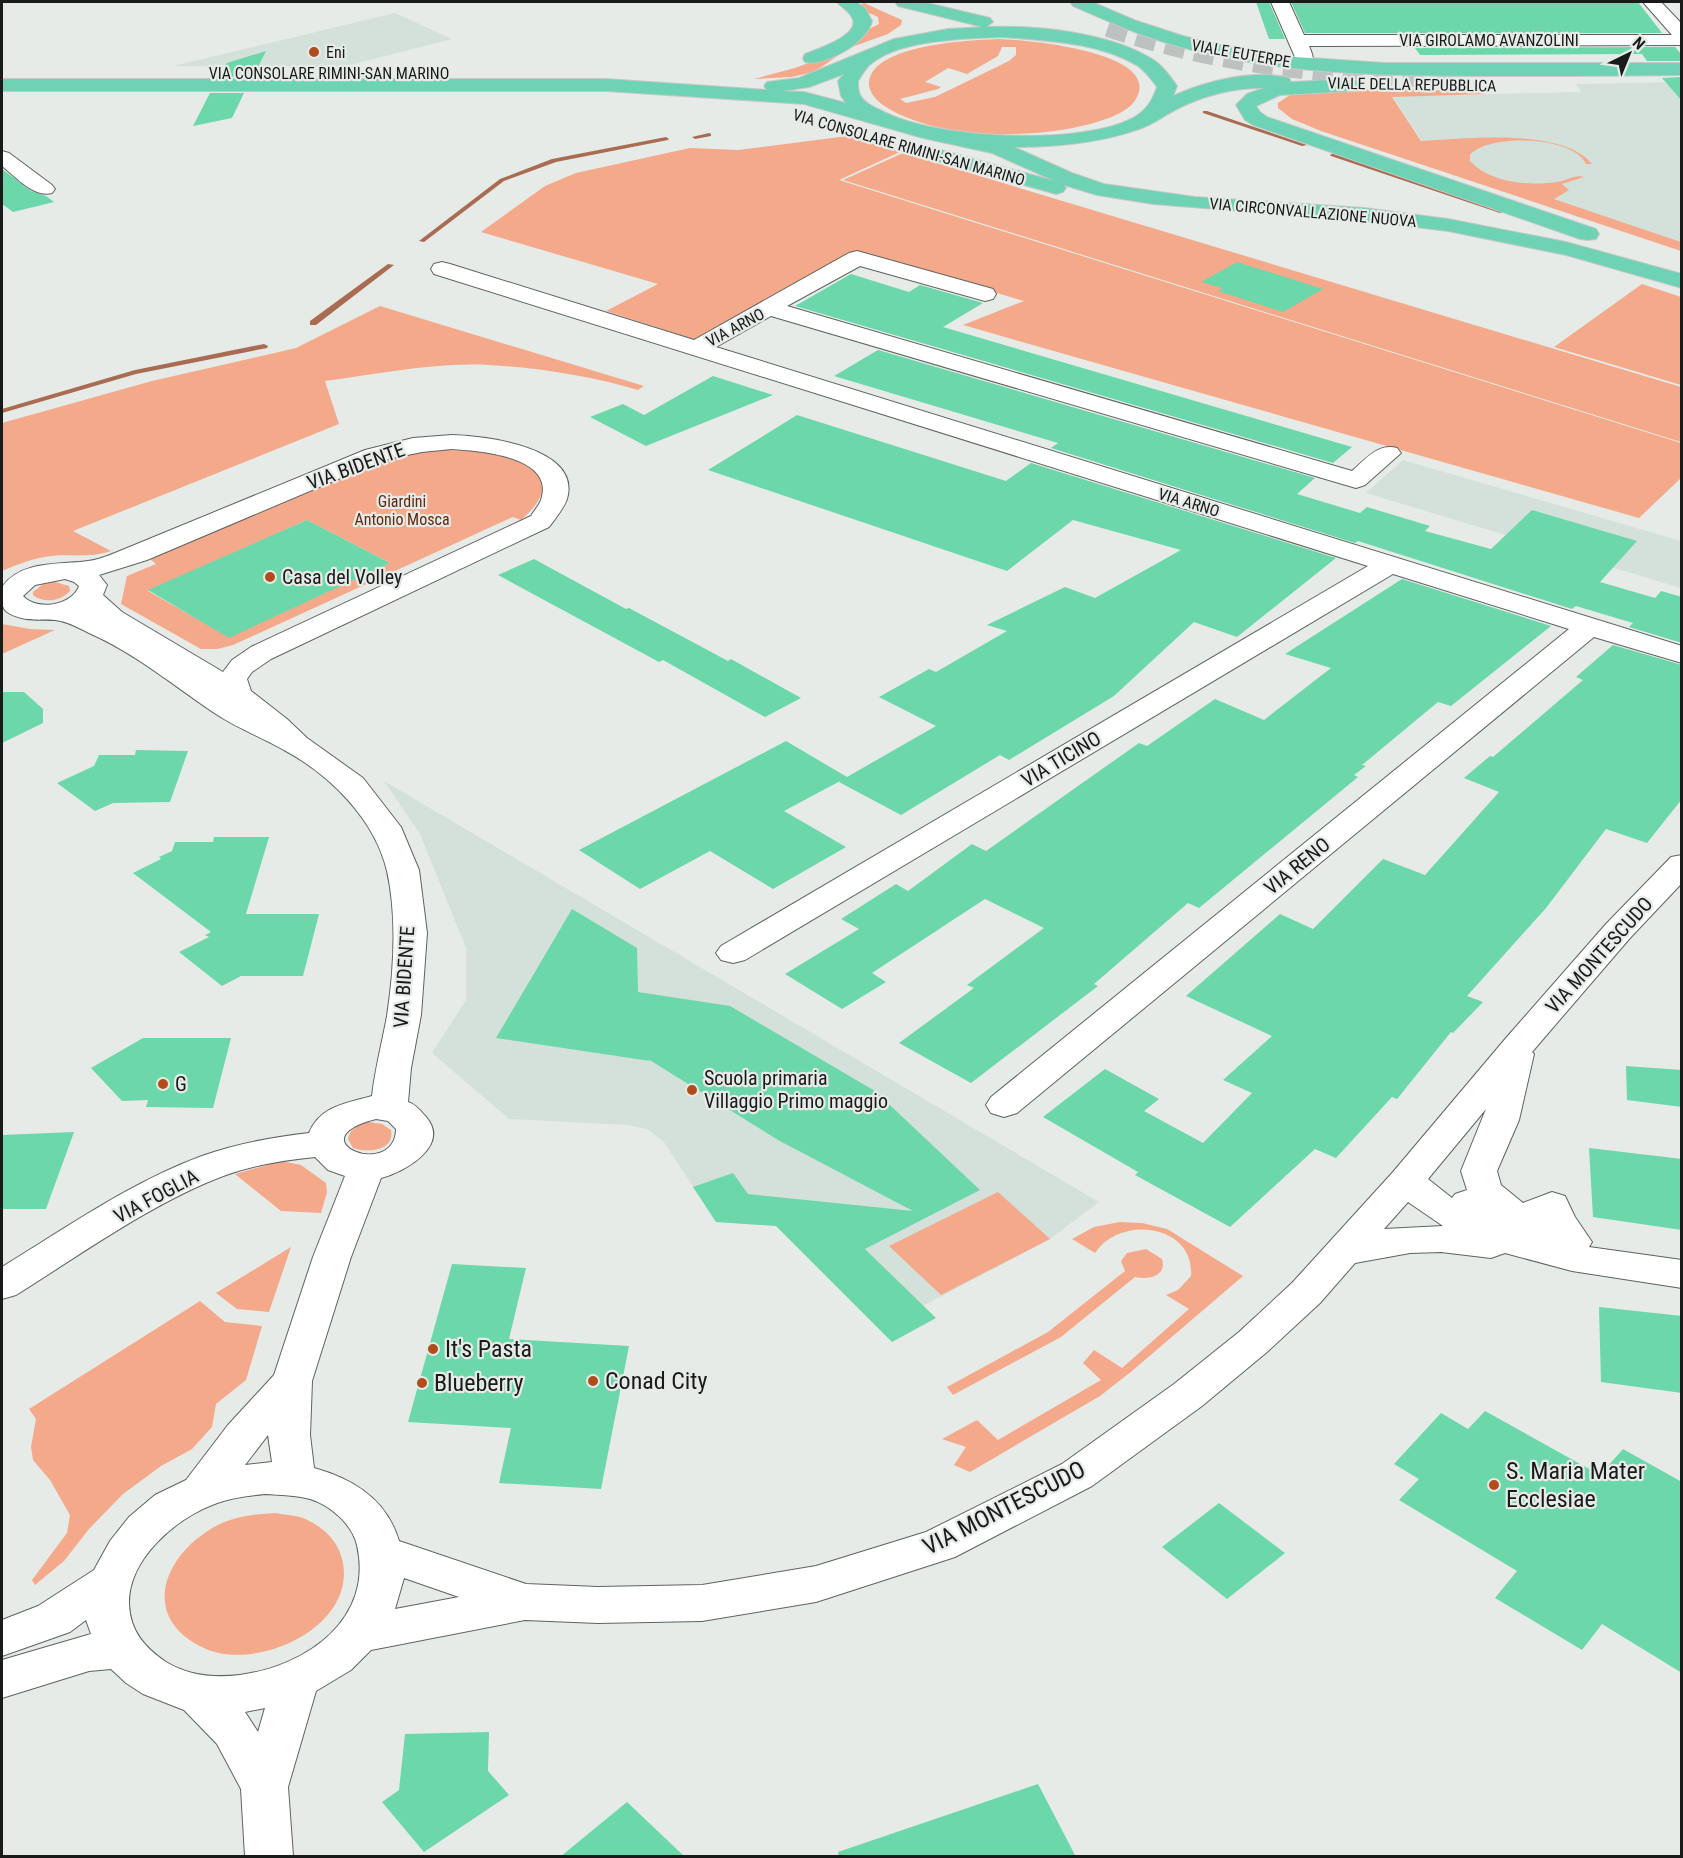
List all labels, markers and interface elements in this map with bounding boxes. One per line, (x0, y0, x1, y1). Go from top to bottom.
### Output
north arrow (1599, 24, 1659, 84)
street label: VIA GIROLAMO AVANZOLINI (1399, 31, 1579, 50)
text: N (1629, 33, 1649, 54)
street label: VIALE EUTERPE (1190, 35, 1292, 72)
place label: Eni (326, 43, 345, 62)
marker: Eni (307, 45, 321, 59)
street label: VIA CONSOLARE RIMINI-SAN MARINO (209, 64, 449, 83)
street label: VIALE DELLA REPUBBLICA (1328, 74, 1496, 95)
street label: VIA CONSOLARE RIMINI-SAN MARINO (791, 105, 1027, 190)
street label: VIA CIRCONVALLAZIONE NUOVA (1209, 194, 1417, 231)
street label: VIA ARNO (703, 304, 768, 351)
street label: VIA BIDENTE (304, 437, 408, 495)
street label: VIA ARNO (1156, 484, 1222, 521)
park label: Giardini Antonio Mosca (354, 492, 450, 529)
place label: Casa del Volley (282, 565, 402, 589)
marker: Casa del Volley (263, 570, 277, 584)
street label: VIA TICINO (1017, 726, 1105, 792)
street label: VIA RENO (1259, 832, 1335, 900)
street label: VIA MONTESCUDO (1540, 892, 1658, 1018)
street label: VIA BIDENTE (388, 925, 420, 1029)
place label: Scuola primaria Villaggio Primo maggio (704, 1066, 888, 1113)
place label: G (175, 1072, 187, 1096)
marker: G (156, 1077, 170, 1091)
marker: Scuola primaria Villaggio Primo maggio (685, 1083, 699, 1097)
street label: VIA FOGLIA (110, 1164, 203, 1228)
place label: It's Pasta (445, 1335, 532, 1363)
marker: It's Pasta (426, 1342, 440, 1356)
place label: Conad City (605, 1367, 707, 1395)
place label: Blueberry (434, 1369, 523, 1397)
marker: Conad City (586, 1374, 600, 1388)
marker: Blueberry (415, 1376, 429, 1390)
street label: VIA MONTESCUDO (918, 1455, 1090, 1561)
place label: S. Maria Mater Ecclesiae (1506, 1457, 1645, 1513)
marker: S. Maria Mater Ecclesiae (1487, 1478, 1501, 1492)

